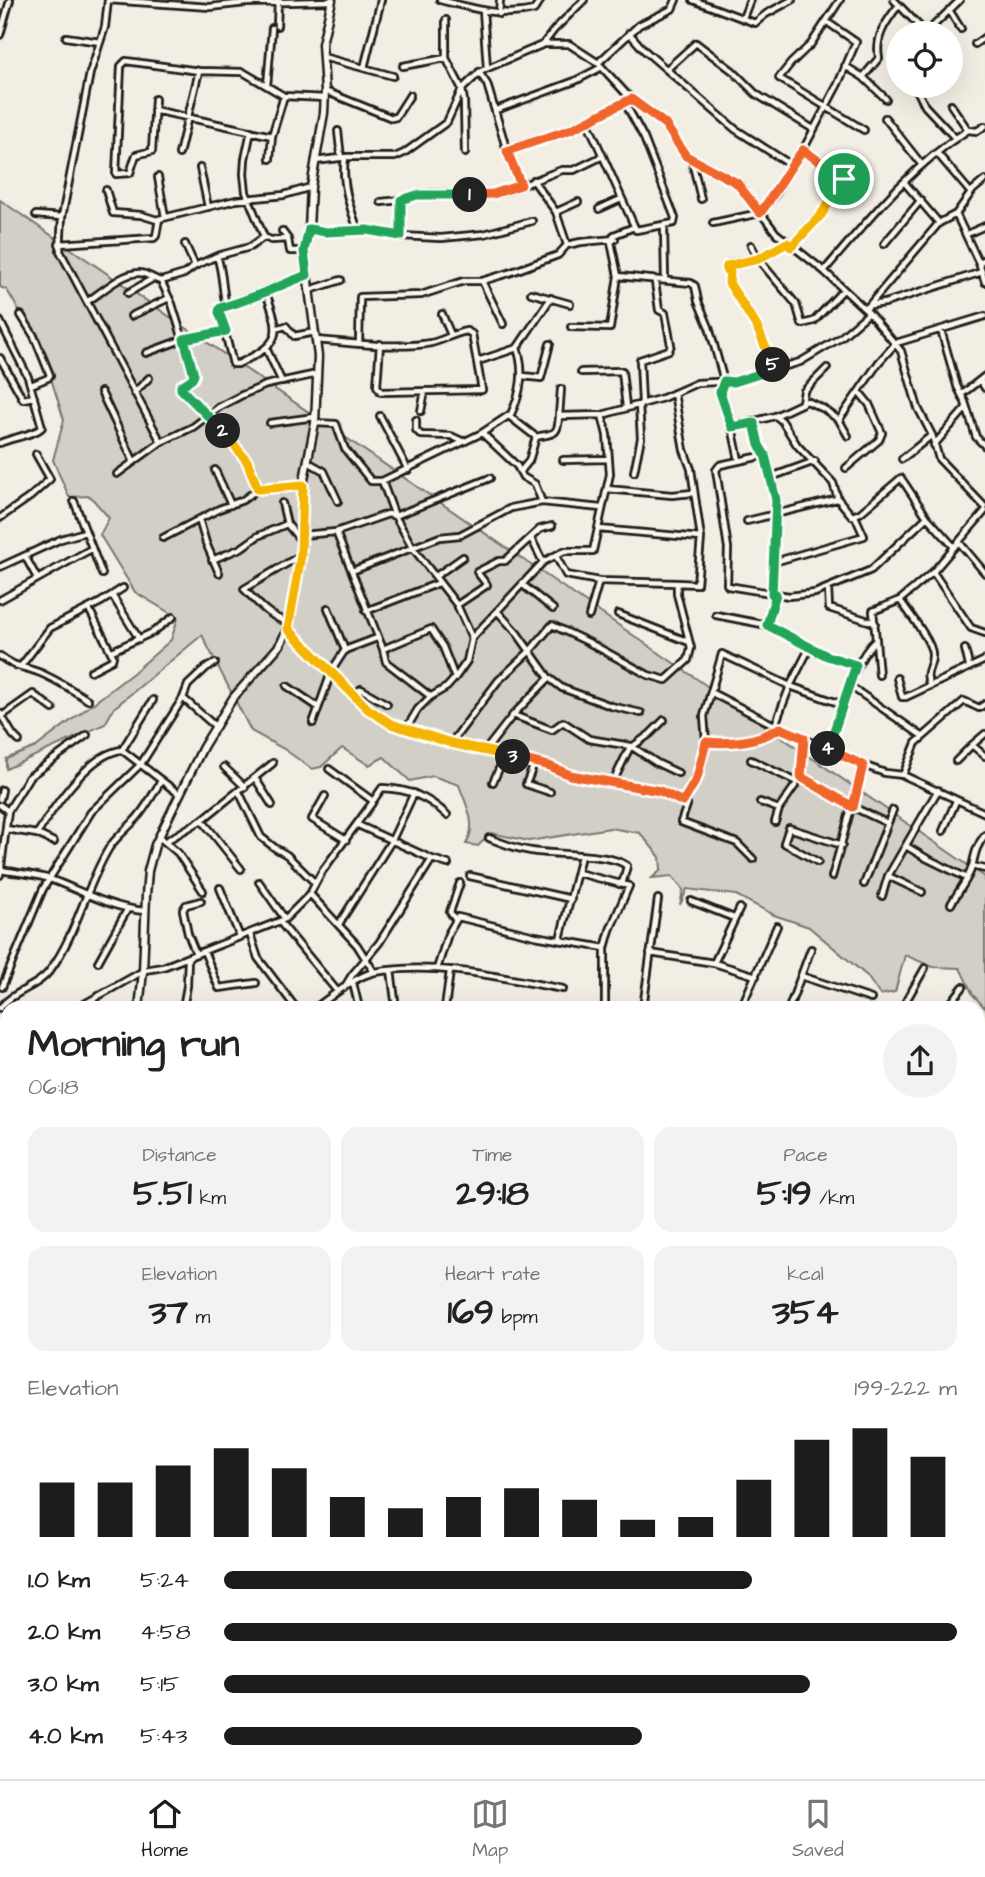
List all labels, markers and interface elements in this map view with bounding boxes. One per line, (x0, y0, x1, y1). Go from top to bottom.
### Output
map controls (886, 21, 963, 98)
button: locate (886, 21, 963, 98)
pin (814, 149, 874, 209)
icon: arrive (825, 160, 863, 198)
pin: 1 (452, 178, 488, 212)
text: 1 (468, 181, 471, 208)
pin: 5 (756, 348, 790, 382)
text: 5 (766, 351, 779, 378)
pin: 2 (206, 414, 241, 448)
text: 2 (217, 417, 228, 444)
pin: 4 (810, 732, 846, 766)
text: 4 (821, 735, 834, 762)
pin: 3 (496, 740, 530, 774)
text: 3 (508, 743, 517, 770)
text: Morning run (28, 1019, 240, 1071)
button: share (883, 1024, 957, 1098)
text: 06:18 (28, 1071, 79, 1103)
text: Distance (143, 1142, 216, 1169)
text: Time (473, 1142, 512, 1169)
text: Pace (783, 1142, 828, 1169)
text: 5.51 (133, 1169, 192, 1218)
text: 29:18 (456, 1169, 529, 1218)
text: 5:19 (757, 1169, 812, 1218)
text: km (192, 1185, 226, 1212)
text: /km (812, 1185, 854, 1212)
text: Elevation (142, 1261, 217, 1288)
text: Heart rate (445, 1261, 540, 1288)
text: kcal (787, 1261, 824, 1288)
text: 37 (149, 1288, 188, 1337)
text: 169 (448, 1288, 494, 1337)
text: 354 (772, 1288, 839, 1337)
text: m (188, 1304, 210, 1331)
text: bpm (494, 1304, 538, 1331)
text: Elevation (28, 1372, 119, 1404)
text: 199–222 m (854, 1372, 957, 1404)
text: 1.0 km (28, 1564, 90, 1596)
text: 5:24 (140, 1564, 189, 1596)
text: 2.0 km (28, 1616, 100, 1648)
text: 4:58 (140, 1616, 191, 1648)
text: 3.0 km (28, 1668, 99, 1700)
text: 5:15 (140, 1668, 179, 1700)
text: 4.0 km (28, 1720, 103, 1752)
text: 5:43 (140, 1720, 187, 1752)
tab: Home (141, 1795, 189, 1864)
tab: Map (471, 1795, 509, 1864)
tab: Saved (792, 1795, 844, 1864)

